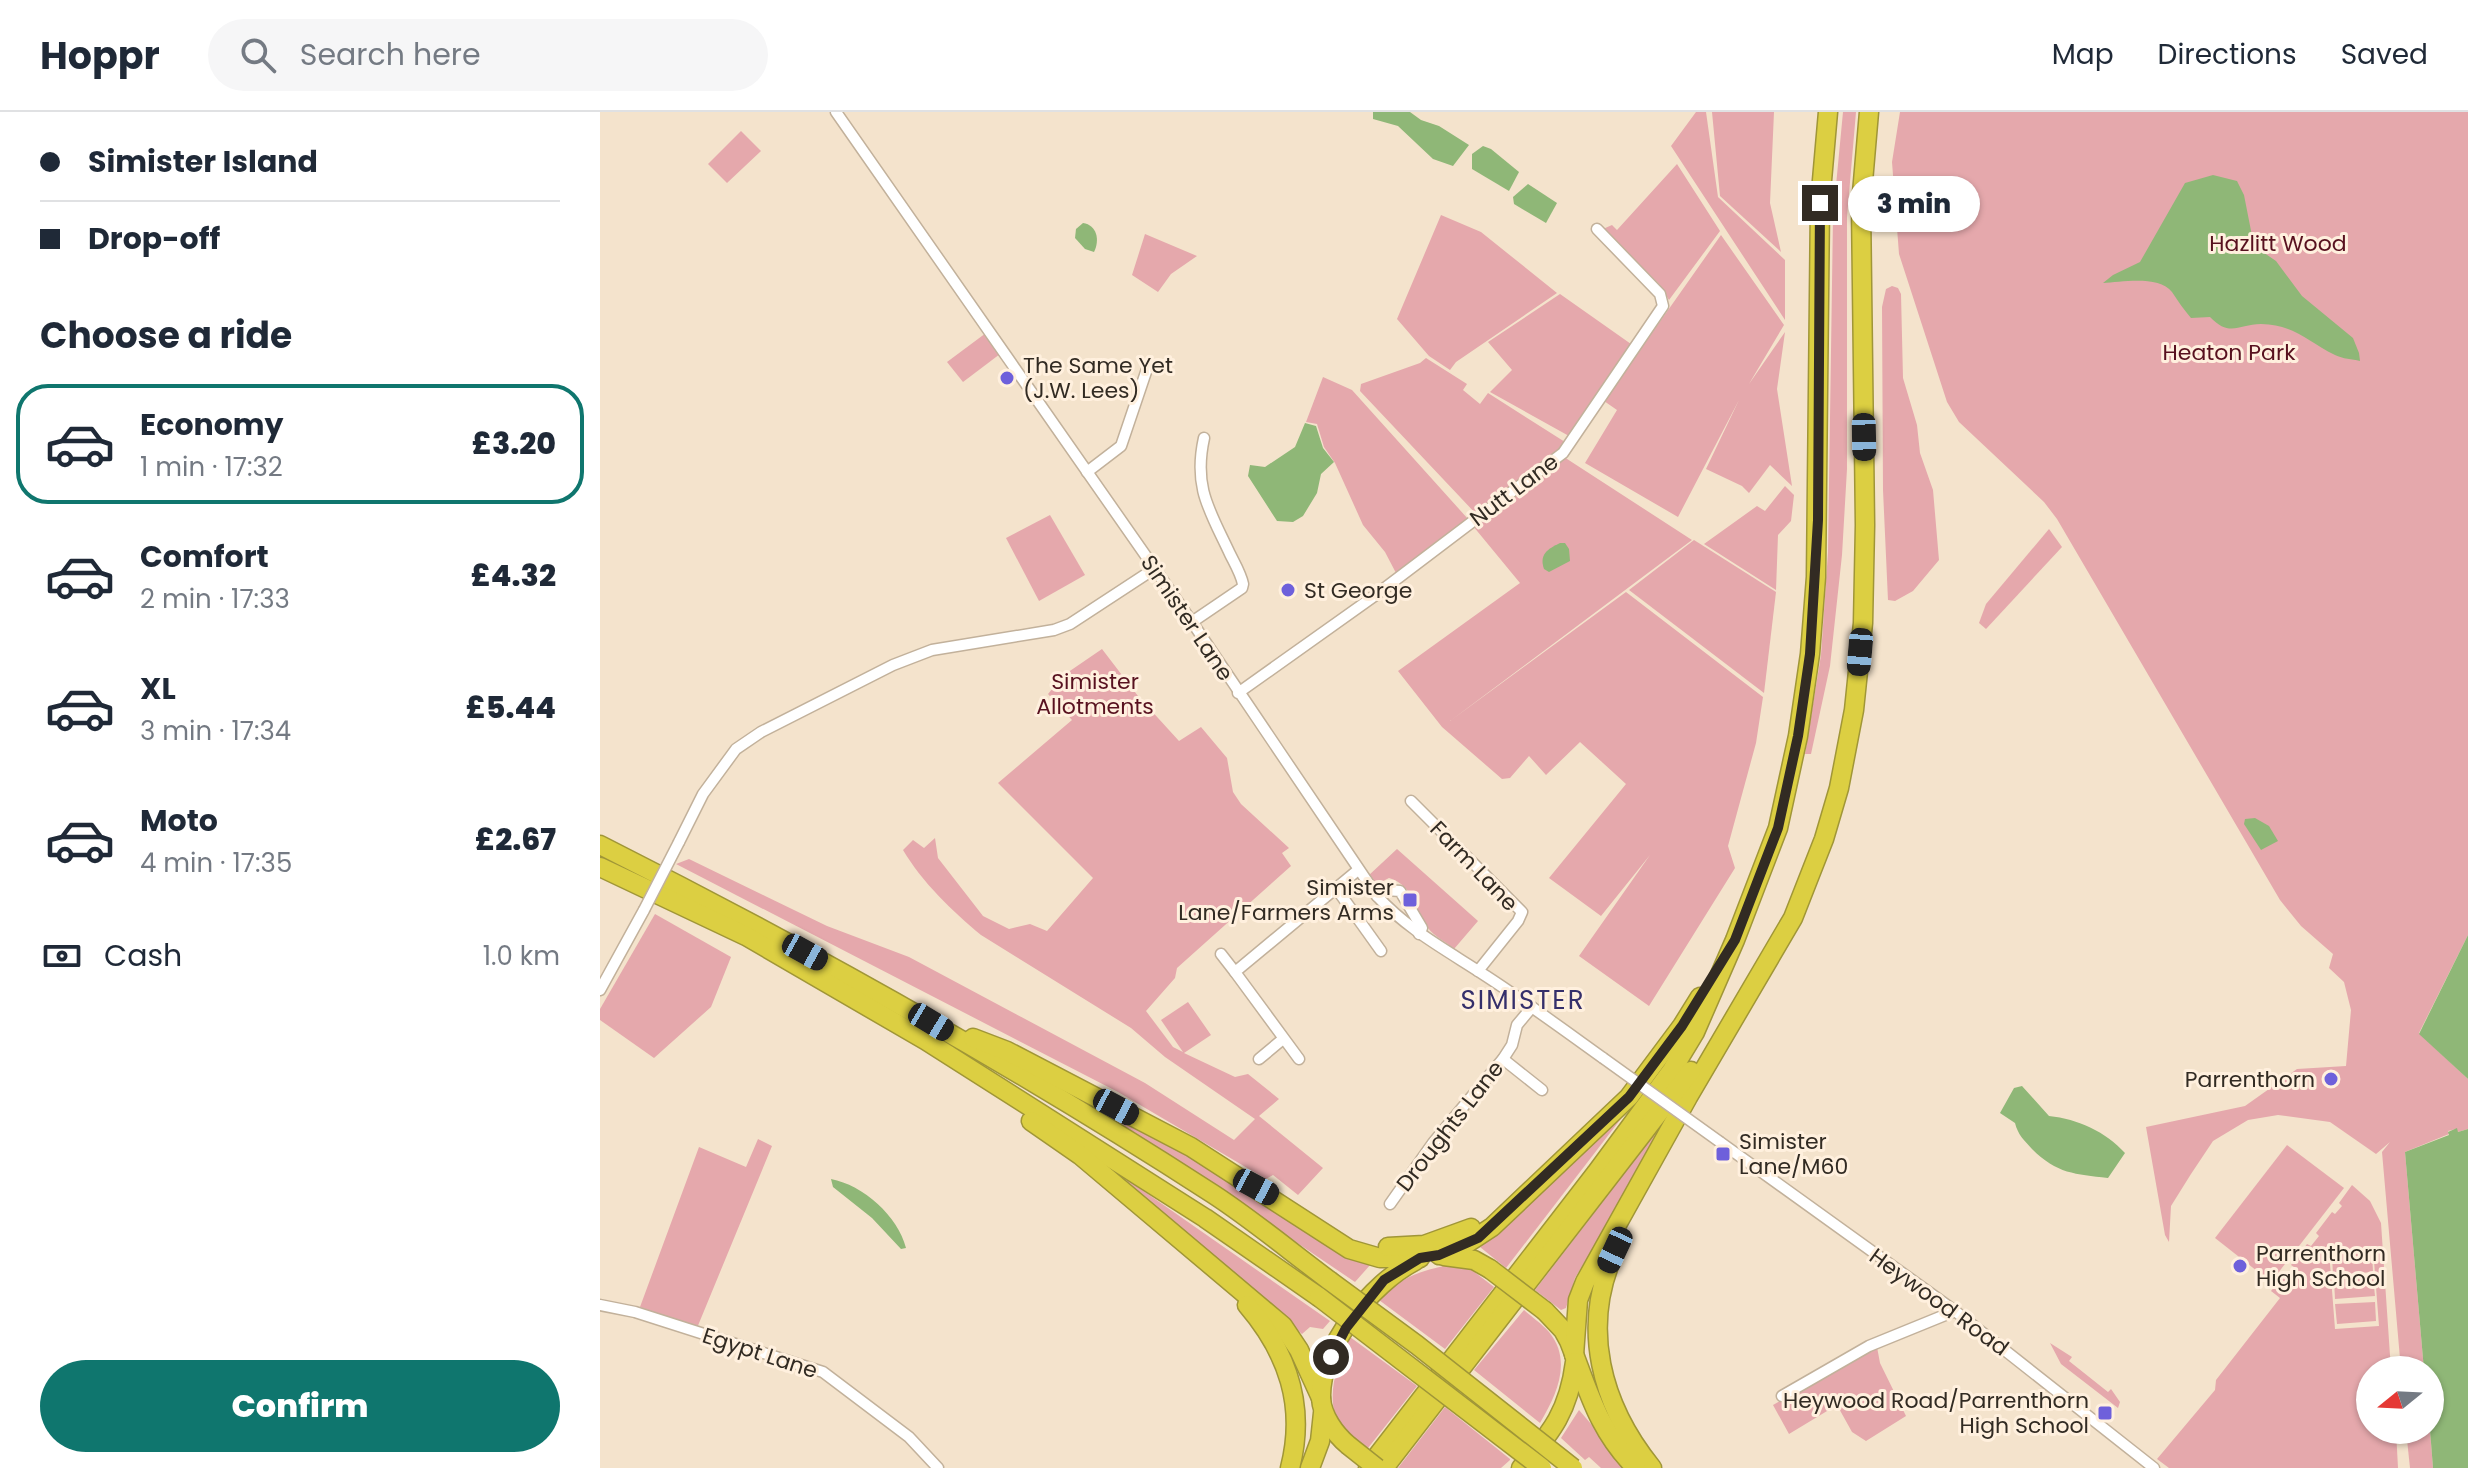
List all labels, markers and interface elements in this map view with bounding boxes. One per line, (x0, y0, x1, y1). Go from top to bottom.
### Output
search box (208, 19, 768, 91)
text: Hoppr (40, 29, 160, 82)
icon: search (236, 33, 280, 77)
text: Search here (300, 33, 481, 76)
text: Map (2052, 35, 2114, 74)
text: Directions (2158, 35, 2297, 74)
text: Saved (2341, 35, 2428, 74)
text: Simister Island (88, 140, 318, 183)
callout: 3 min (1848, 175, 1980, 231)
route end (1802, 185, 1838, 221)
text: 3 min (1877, 186, 1951, 222)
text: Drop-off (88, 217, 220, 260)
park label: Hazlitt Wood (2209, 228, 2347, 259)
text: Choose a ride (40, 310, 292, 361)
park label: Heaton Park (2163, 337, 2296, 368)
place label: The Same Yet (J.W. Lees) (1023, 350, 1173, 406)
marker: The Same Yet (J.W. Lees) (998, 369, 1016, 387)
text: Economy (140, 403, 284, 446)
icon: car (44, 408, 116, 480)
car (1852, 413, 1876, 461)
text: £3.20 (472, 422, 556, 465)
street label: Nutt Lane (1463, 446, 1565, 534)
text: 1 min · 17:32 (140, 449, 283, 485)
text: Comfort (140, 535, 269, 578)
icon: car (44, 540, 116, 612)
street label: Simister Lane (1133, 549, 1241, 687)
text: £4.32 (471, 554, 556, 597)
place label: St George (1304, 575, 1412, 606)
text: 2 min · 17:33 (140, 581, 290, 617)
marker: St George (1279, 581, 1297, 599)
car (1846, 627, 1874, 677)
park label: Simister Allotments (1036, 666, 1154, 722)
text: XL (140, 667, 176, 710)
icon: car (44, 672, 116, 744)
text: £5.44 (466, 686, 556, 729)
text: 3 min · 17:34 (140, 713, 291, 749)
text: Moto (140, 799, 218, 842)
icon: car (44, 804, 116, 876)
street label: Farm Lane (1423, 814, 1525, 918)
text: £2.67 (475, 818, 556, 861)
text: 4 min · 17:35 (140, 845, 292, 881)
place label: Simister Lane/Farmers Arms (1178, 872, 1394, 928)
marker: Simister Lane/Farmers Arms (1401, 891, 1419, 909)
car (778, 930, 832, 974)
icon: cash (40, 934, 84, 978)
text: Cash (104, 934, 182, 977)
text: 1.0 km (483, 938, 560, 974)
district label: SIMISTER (1461, 982, 1585, 1018)
car (904, 999, 958, 1045)
street label: Droughts Lane (1389, 1054, 1511, 1198)
place label: Parrenthorn (2185, 1064, 2315, 1095)
marker: Parrenthorn (2322, 1070, 2340, 1088)
car (1089, 1085, 1143, 1129)
place label: Simister Lane/M60 (1739, 1126, 1848, 1182)
marker: Simister Lane/M60 (1714, 1145, 1732, 1163)
car (1229, 1165, 1283, 1209)
car (1594, 1223, 1636, 1277)
place label: Parrenthorn High School (2256, 1238, 2386, 1294)
street label: Heywood Road (1863, 1241, 2015, 1363)
marker: Parrenthorn High School (2231, 1257, 2249, 1275)
street label: Egypt Lane (698, 1320, 822, 1386)
route start (1313, 1339, 1349, 1375)
north arrow (2356, 1356, 2444, 1444)
map controls (2356, 1356, 2444, 1444)
button: Confirm (40, 1360, 560, 1452)
place label: Heywood Road/Parrenthorn High School (1783, 1385, 2089, 1441)
marker: Heywood Road/Parrenthorn High School (2096, 1404, 2114, 1422)

